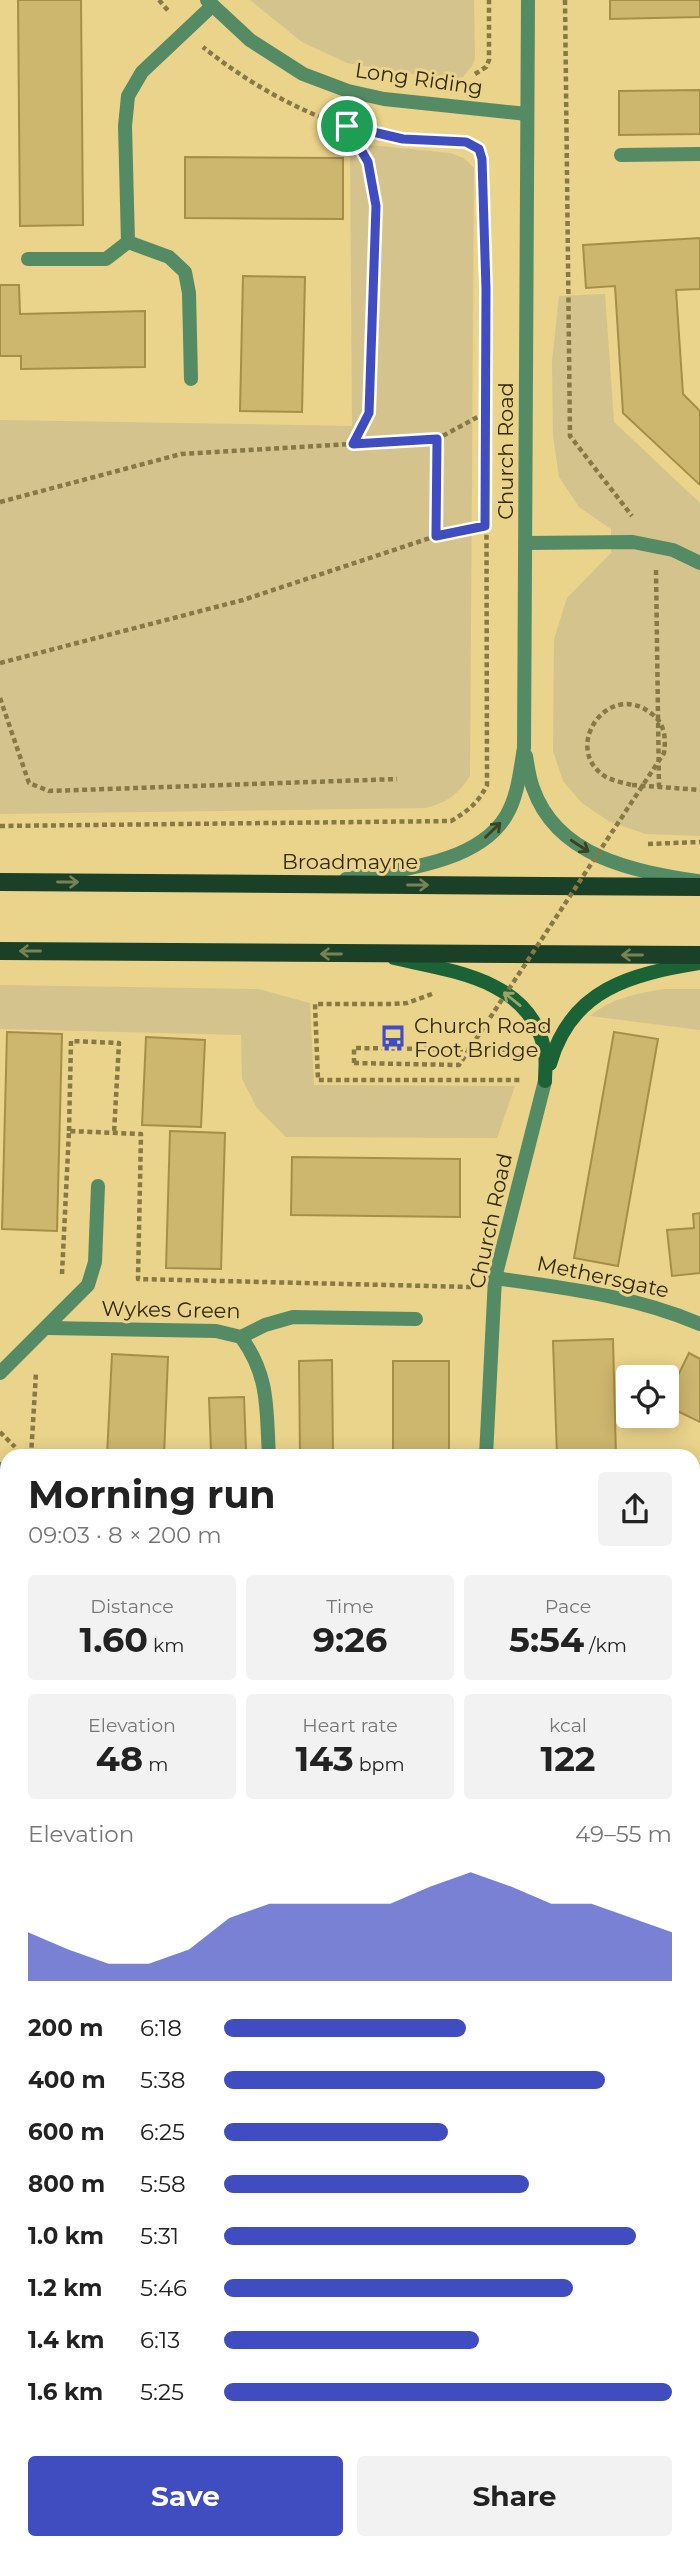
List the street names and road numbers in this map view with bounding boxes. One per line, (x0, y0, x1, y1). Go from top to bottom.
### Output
street label: Long Riding (354, 57, 485, 100)
street label: Church Road (493, 382, 518, 520)
street label: Broadmayne (282, 849, 418, 874)
street label: Church Road (464, 1151, 517, 1291)
street label: Methersgate (535, 1250, 671, 1303)
street label: Wykes Green (101, 1296, 241, 1323)

